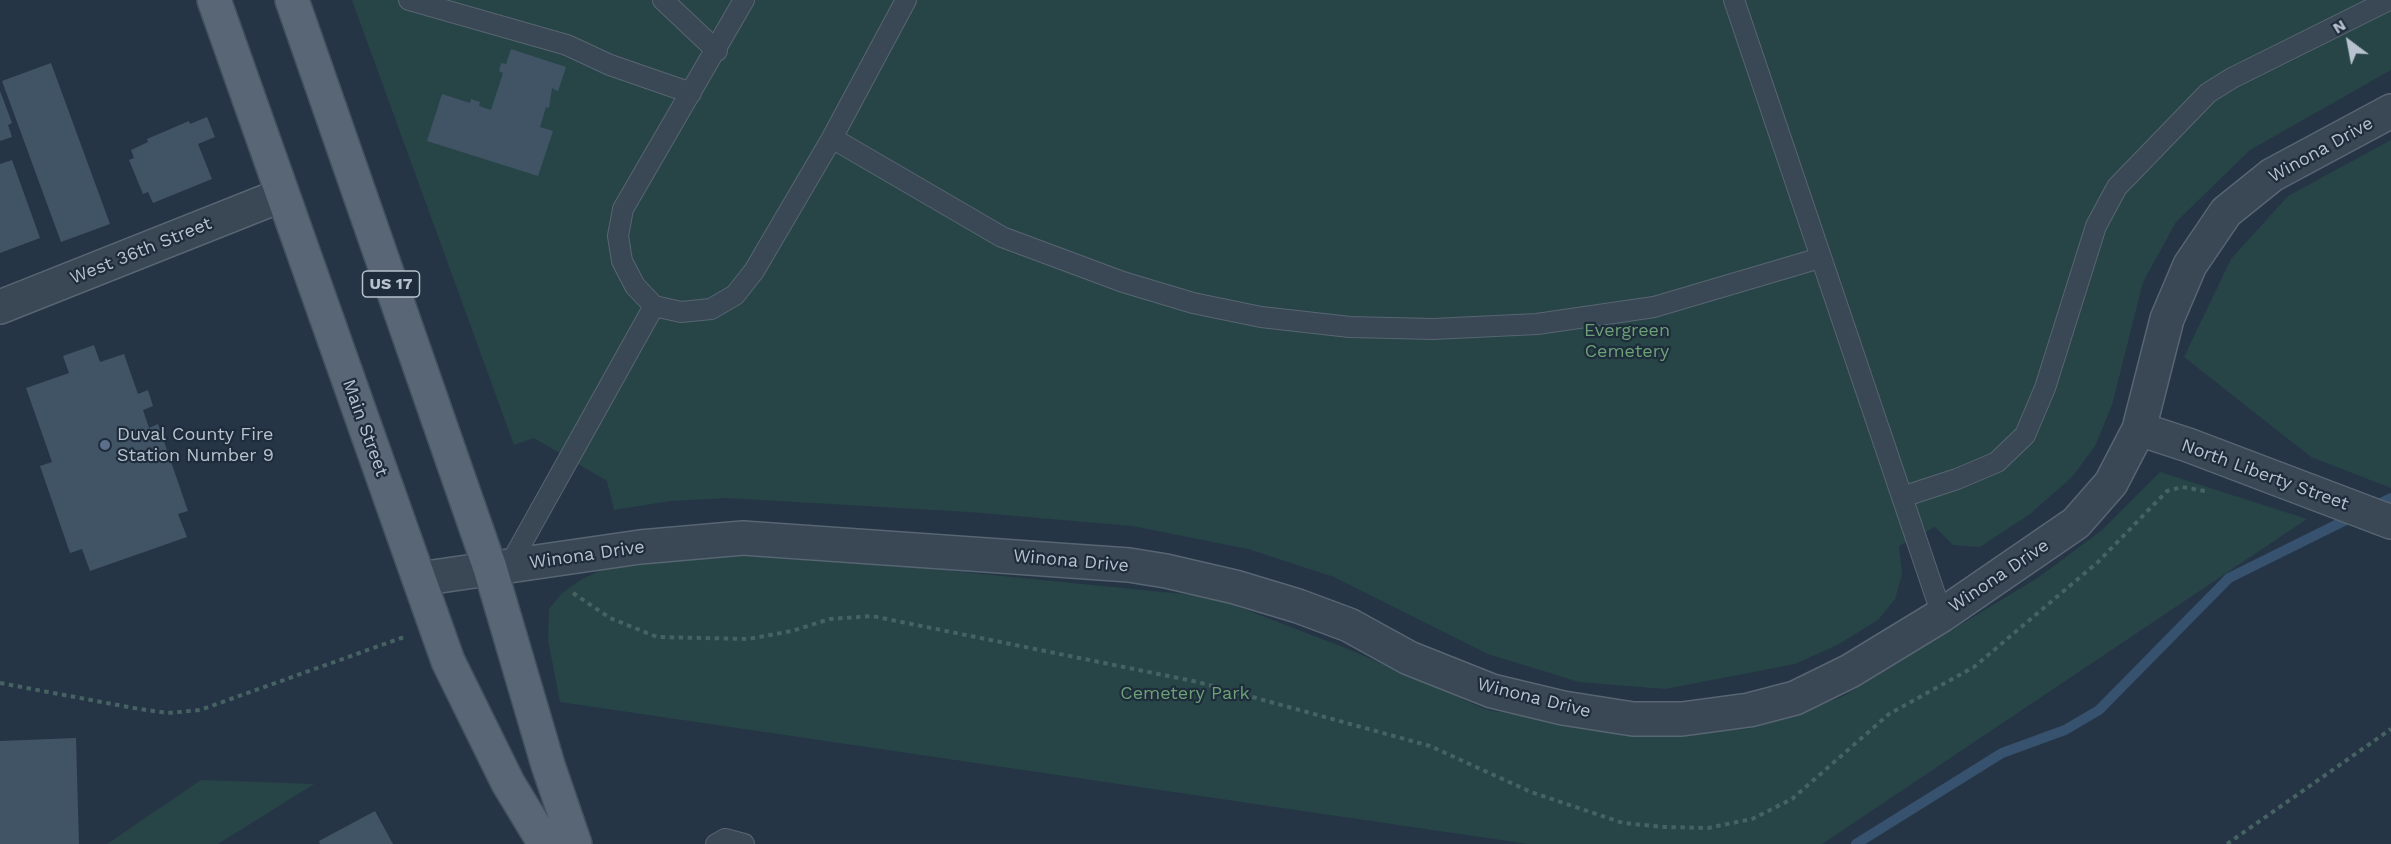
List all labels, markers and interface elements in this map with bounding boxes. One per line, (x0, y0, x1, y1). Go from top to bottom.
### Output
north arrow (2319, 12, 2379, 72)
text: N (2329, 15, 2349, 38)
street label: Winona Drive (2265, 112, 2377, 188)
street label: West 36th Street (67, 213, 215, 289)
road number: US 17 (362, 271, 420, 297)
park label: Evergreen Cemetery (1584, 320, 1670, 362)
street label: Main Street (337, 377, 393, 479)
place label: Duval County Fire Station Number 9 (117, 424, 274, 466)
street label: North Liberty Street (2178, 435, 2352, 515)
marker: Duval County Fire Station Number 9 (98, 438, 112, 452)
street label: Winona Drive (1945, 535, 2053, 617)
street label: Winona Drive (528, 536, 646, 574)
street label: Winona Drive (1012, 545, 1130, 577)
street label: Winona Drive (1475, 673, 1593, 723)
park label: Cemetery Park (1120, 683, 1250, 705)

